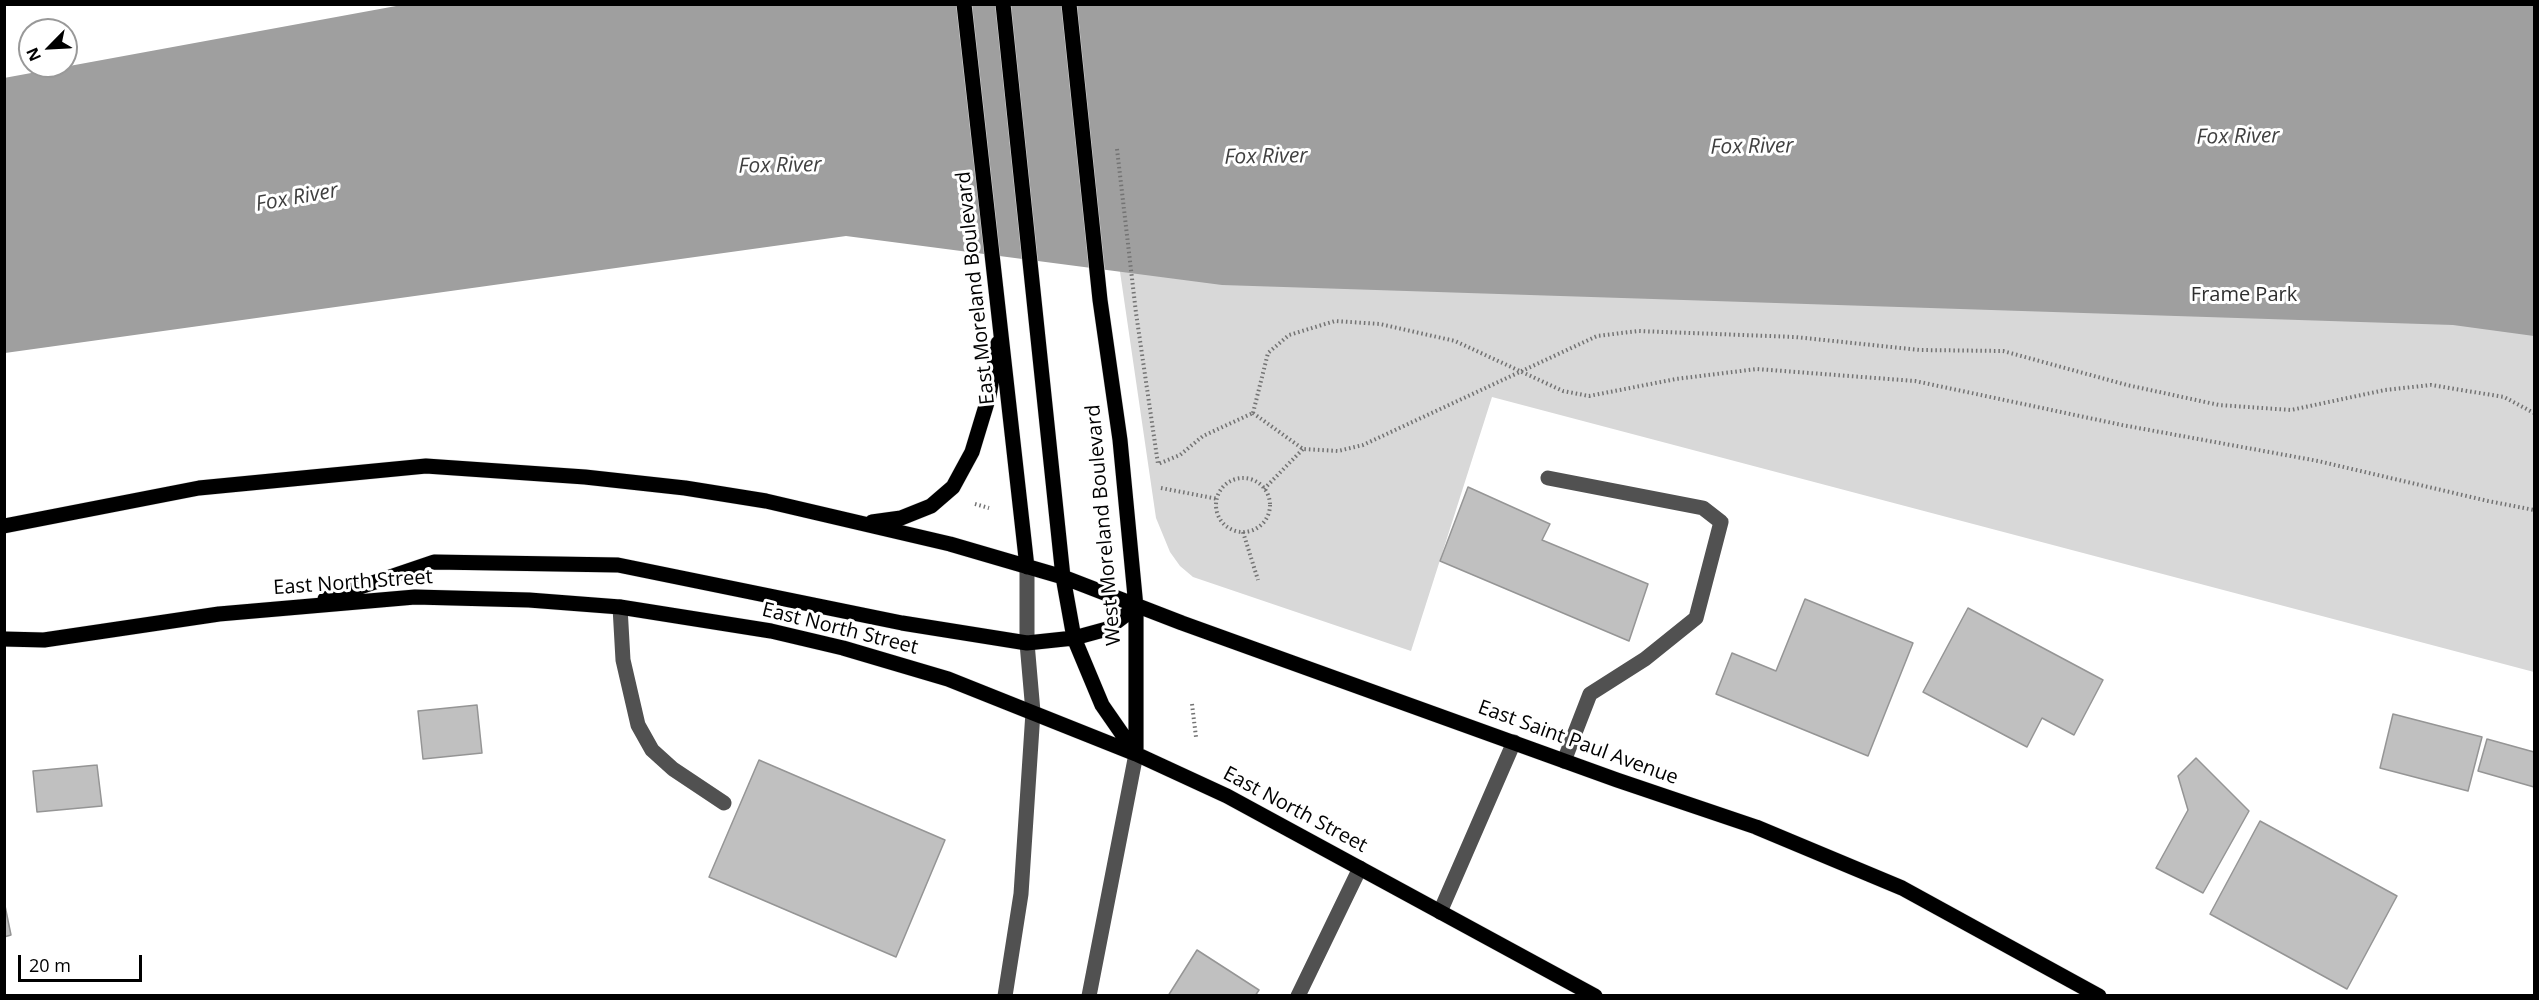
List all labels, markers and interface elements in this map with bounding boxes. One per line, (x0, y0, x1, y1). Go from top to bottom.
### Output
north arrow (18, 18, 78, 78)
text: N (21, 44, 46, 65)
water label: Fox River (2196, 124, 2280, 150)
water label: Fox River (1710, 134, 1794, 160)
water label: Fox River (1224, 144, 1308, 170)
water label: Fox River (738, 153, 822, 179)
street label: East Moreland Boulevard (952, 170, 1000, 406)
water label: Fox River (254, 178, 340, 218)
park label: Frame Park (2191, 283, 2297, 307)
street label: West Moreland Boulevard (1082, 403, 1126, 647)
street label: East North Street (272, 565, 434, 601)
street label: East North Street (760, 598, 920, 660)
street label: East Saint Paul Avenue (1475, 696, 1681, 790)
street label: East North Street (1219, 762, 1371, 858)
scale bar (21, 943, 146, 981)
text: 20 m (29, 953, 71, 977)

